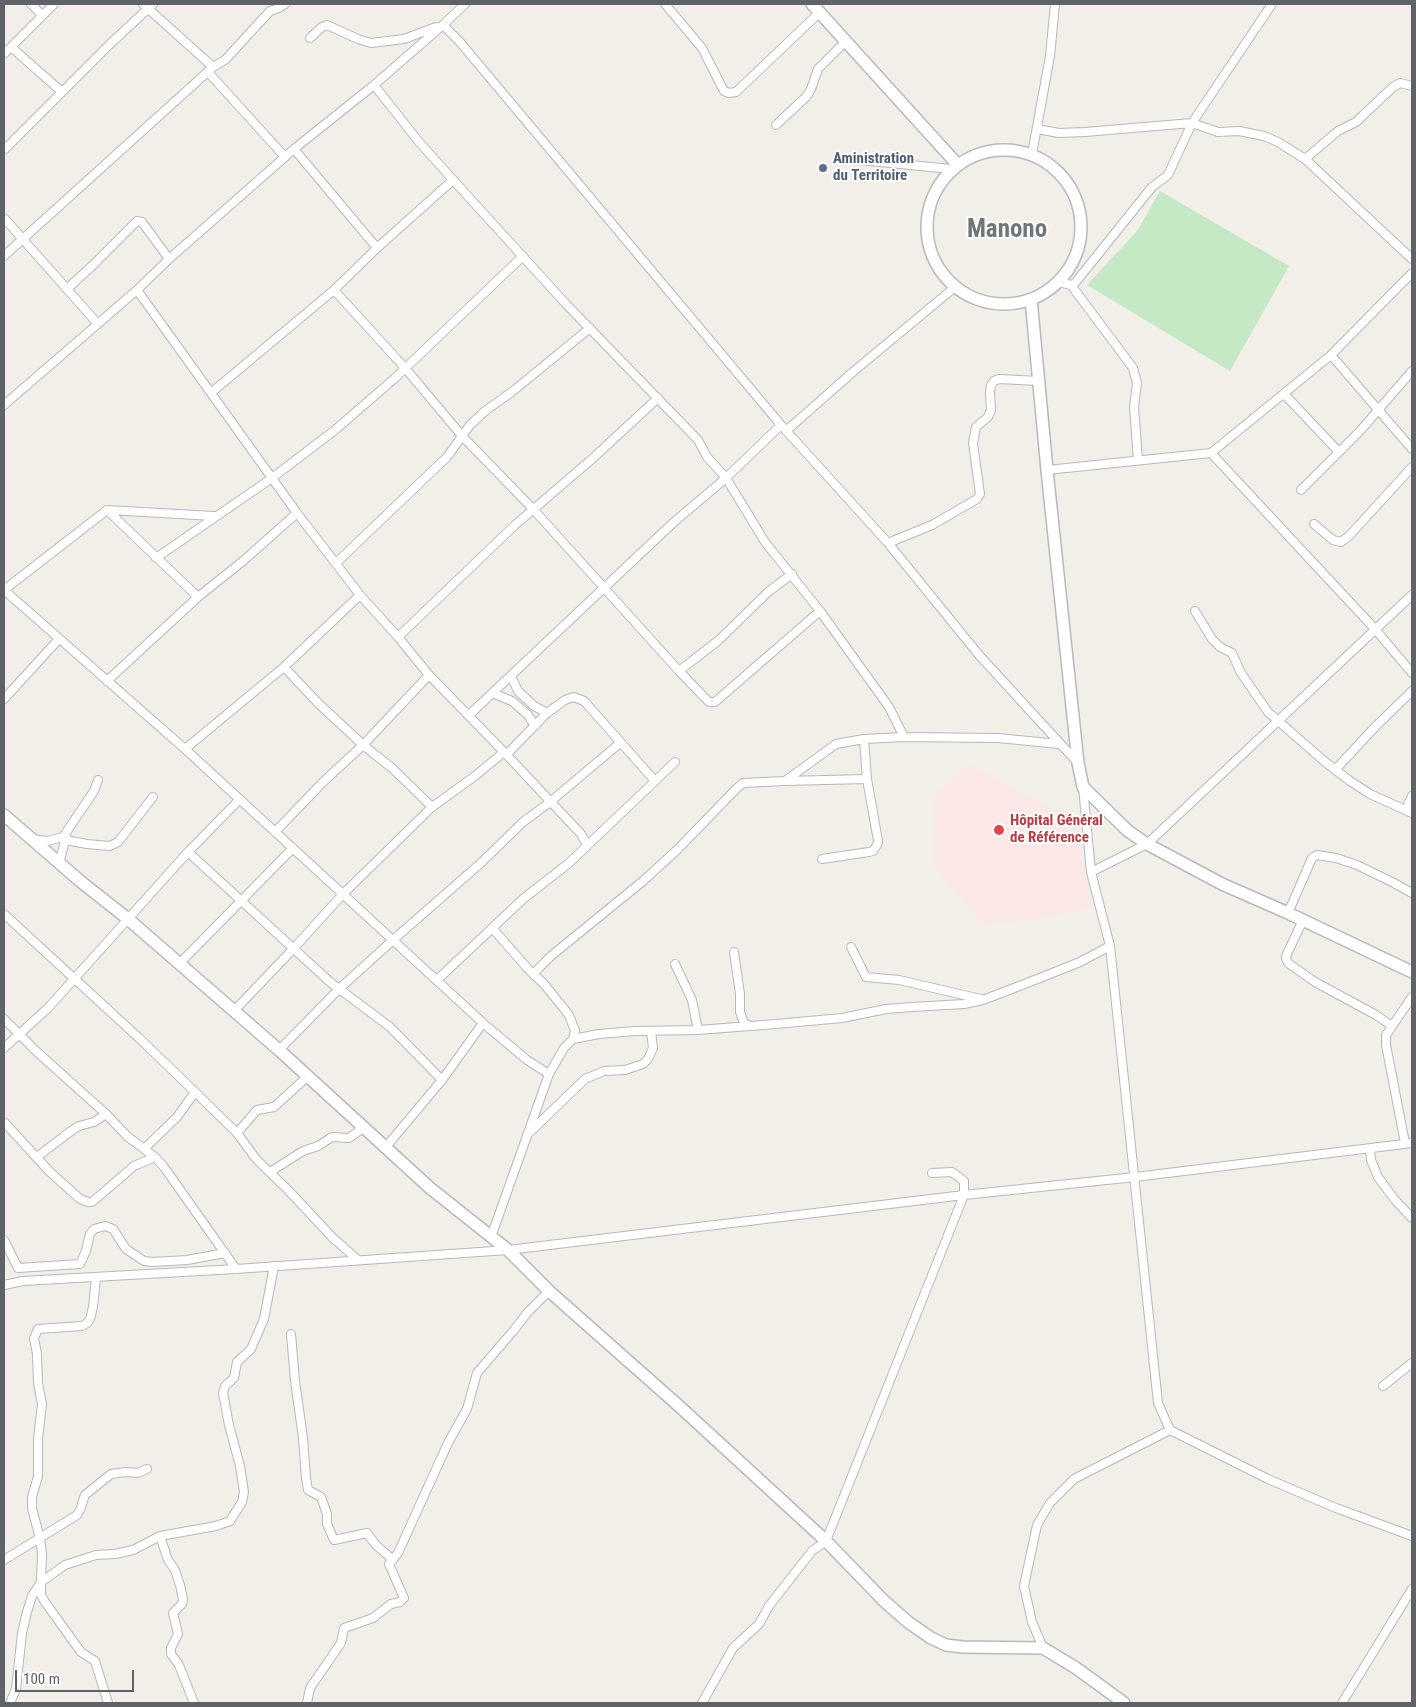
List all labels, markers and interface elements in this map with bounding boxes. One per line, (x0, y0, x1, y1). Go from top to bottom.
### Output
place label: Aministration du Territoire (833, 150, 914, 185)
marker: Aministration du Territoire (817, 162, 829, 174)
district label: Manono (967, 216, 1047, 246)
place label: Hôpital Général de Référence (1010, 812, 1103, 847)
marker: Hôpital Général de Référence (992, 823, 1006, 837)
scale bar (18, 1660, 136, 1692)
text: 100 m (23, 1670, 60, 1688)

